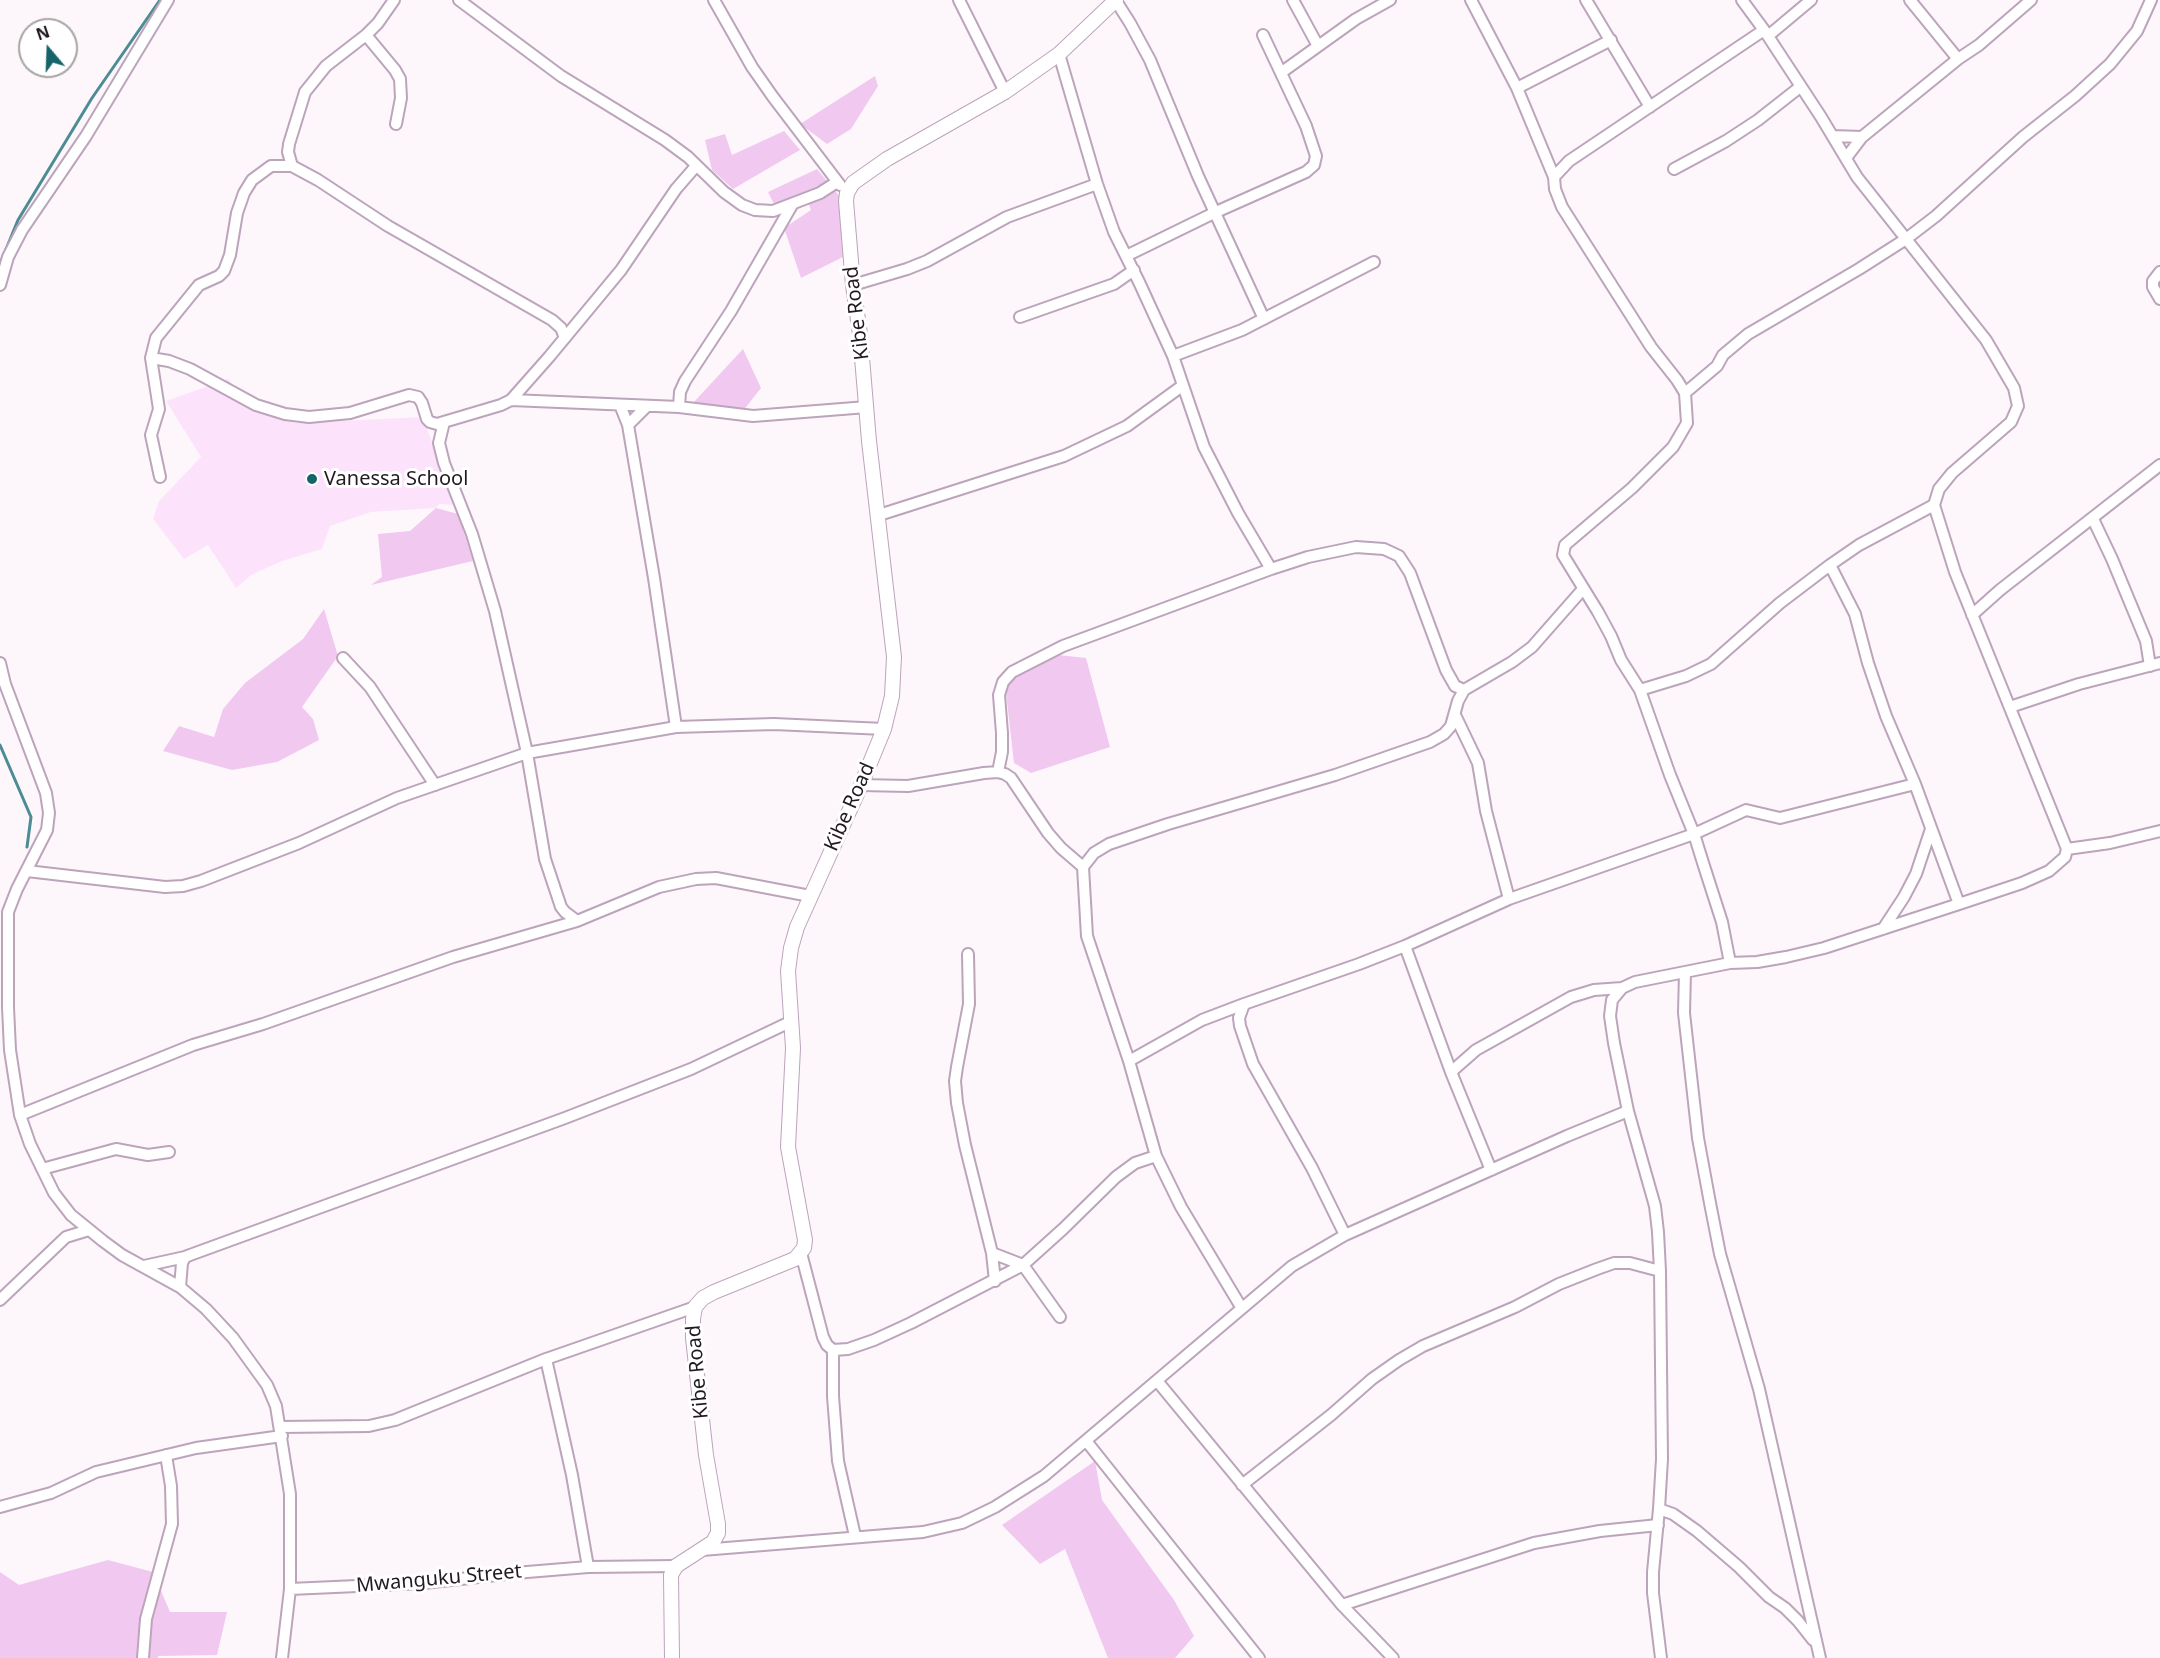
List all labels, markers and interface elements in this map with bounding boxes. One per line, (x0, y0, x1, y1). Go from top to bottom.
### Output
north arrow (18, 18, 78, 78)
text: N (33, 20, 53, 45)
street label: Kibe Road (839, 265, 875, 361)
place label: Vanessa School (324, 467, 468, 491)
marker: Vanessa School (305, 472, 319, 486)
street label: Kibe Road (820, 759, 880, 855)
street label: Kibe Road (682, 1324, 714, 1420)
street label: Mwanguku Street (355, 1560, 523, 1598)

